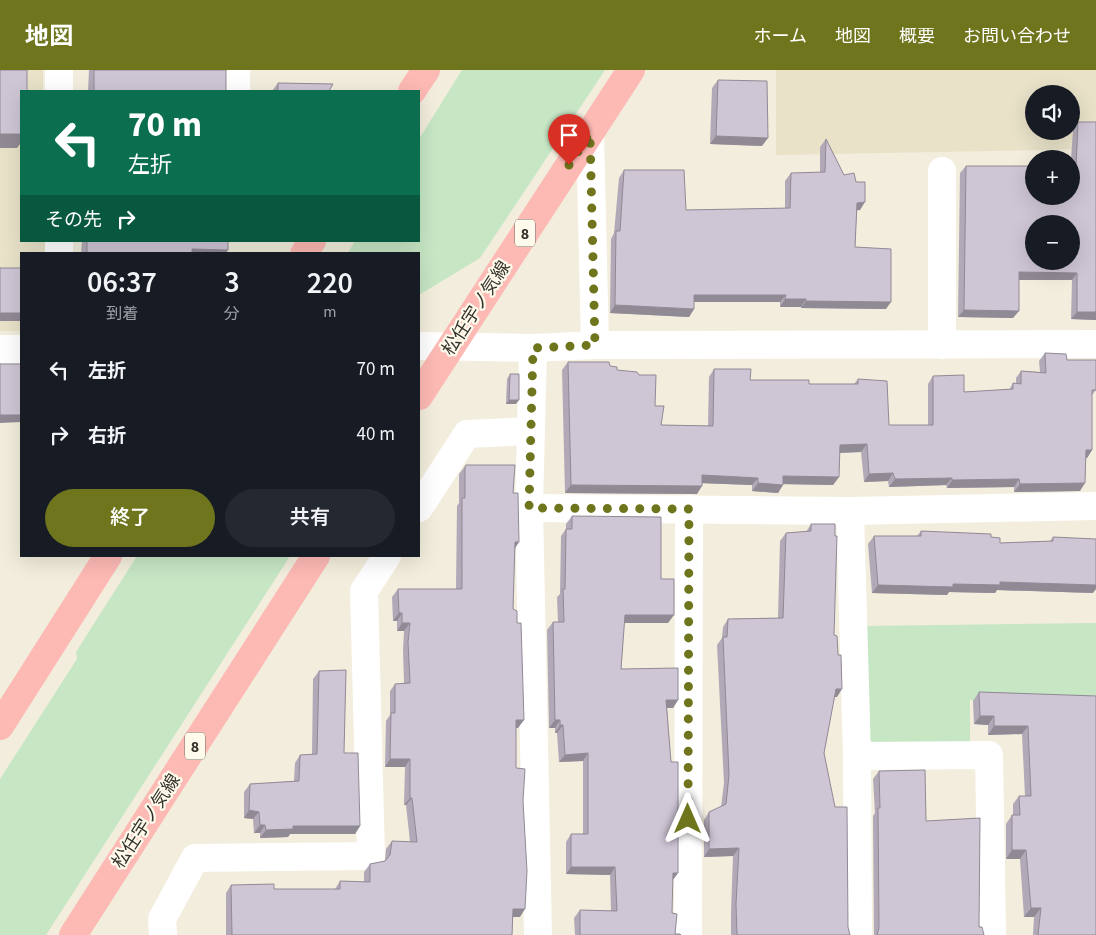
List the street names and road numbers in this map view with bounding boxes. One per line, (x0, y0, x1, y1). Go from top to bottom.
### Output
road number: 8 (515, 220, 535, 247)
street label: 松任宇ノ気線 (437, 256, 516, 360)
road number: 8 (185, 732, 205, 759)
street label: 松任宇ノ気線 (107, 769, 186, 873)

